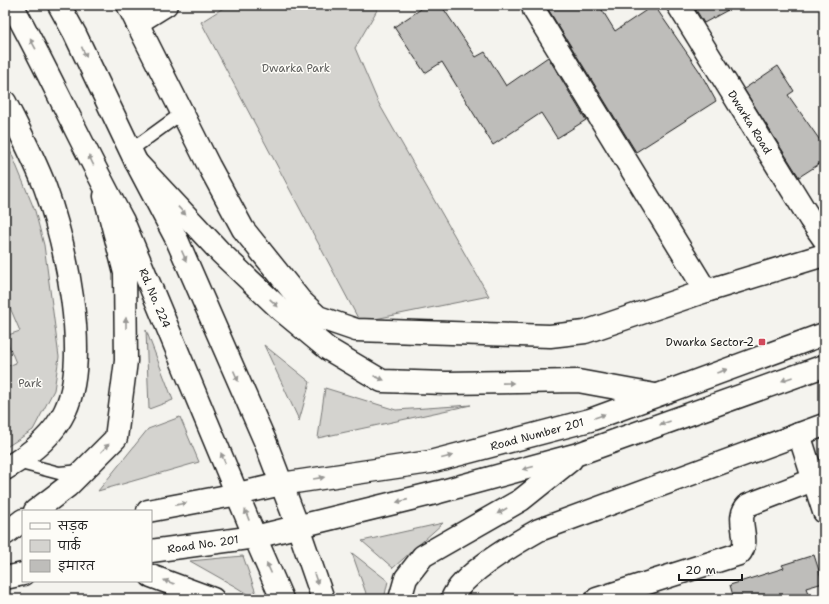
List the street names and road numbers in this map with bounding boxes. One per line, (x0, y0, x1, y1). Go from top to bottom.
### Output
street label: Dwarka Road (724, 88, 775, 157)
street label: Rd. No. 224 (135, 266, 174, 331)
street label: Road Number 201 (489, 415, 586, 454)
street label: Road No. 201 (167, 532, 240, 557)

